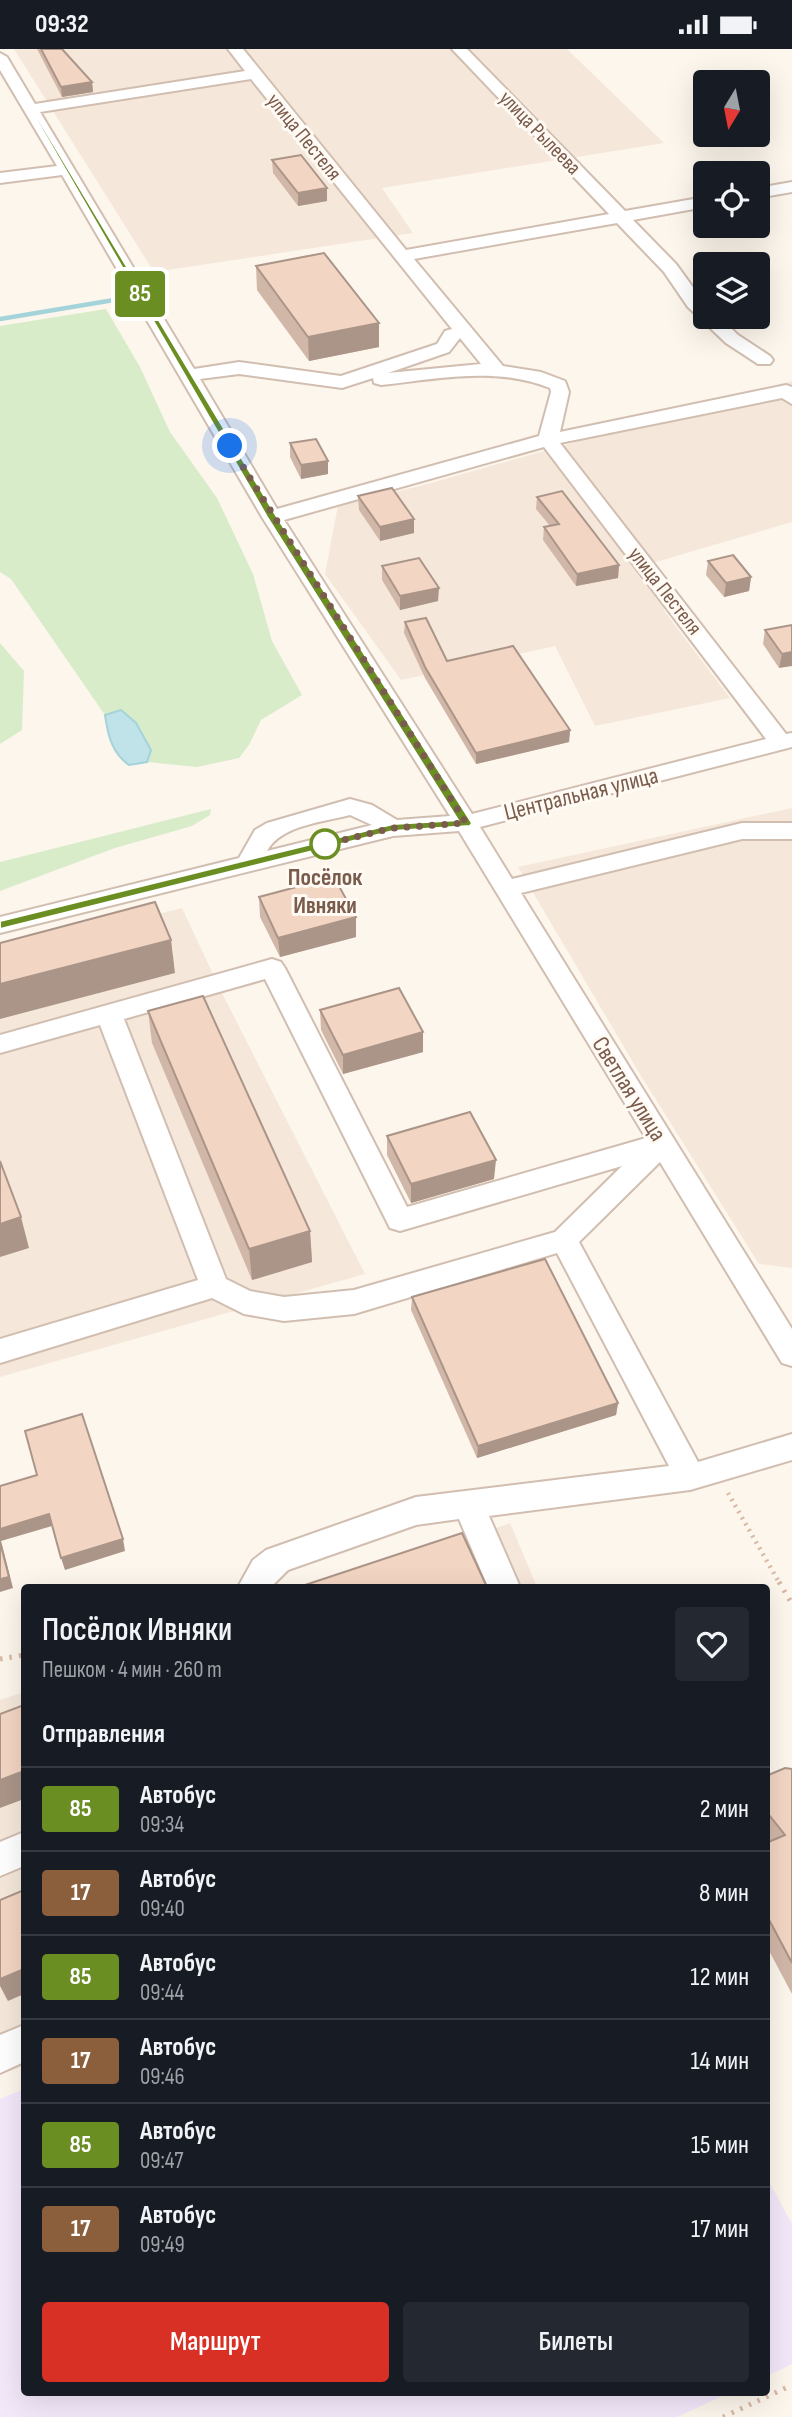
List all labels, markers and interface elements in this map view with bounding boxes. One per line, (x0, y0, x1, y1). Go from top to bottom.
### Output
text: 09:32 (35, 9, 89, 40)
north arrow (693, 70, 770, 147)
map controls (693, 70, 770, 329)
street label: улица Рылеева (494, 86, 586, 180)
street label: улица Пестеля (261, 88, 347, 186)
button: locate (693, 161, 770, 238)
button: layers (693, 252, 770, 329)
line badge: 85 (108, 271, 172, 317)
text: 85 (129, 279, 151, 308)
your location (212, 428, 247, 463)
street label: улица Пестеля (623, 542, 707, 640)
street label: Центральная улица (501, 761, 661, 827)
marker: Посёлок Ивняки (310, 829, 340, 859)
place label: Посёлок Ивняки (288, 863, 363, 920)
street label: Светлая улица (586, 1031, 672, 1147)
button: heart (675, 1607, 749, 1681)
text: Посёлок Ивняки (42, 1610, 232, 1650)
text: Пешком · 4 мин · 260 m (42, 1656, 222, 1684)
text: Отправления (42, 1719, 165, 1750)
text: Автобус (140, 1780, 216, 1811)
text: 85 (70, 1794, 91, 1823)
text: 2 мин (700, 1794, 749, 1825)
text: 09:34 (140, 1811, 184, 1839)
text: Автобус (140, 1864, 216, 1895)
text: 17 (71, 1878, 90, 1907)
text: 8 мин (699, 1878, 749, 1909)
text: 09:40 (140, 1895, 185, 1923)
text: Автобус (140, 1948, 216, 1979)
text: 85 (70, 1962, 91, 1991)
text: 12 мин (690, 1962, 749, 1993)
text: 09:44 (140, 1979, 184, 2007)
text: Автобус (140, 2032, 216, 2063)
text: 17 (71, 2046, 90, 2075)
text: 14 мин (690, 2046, 749, 2077)
text: 09:46 (140, 2063, 184, 2091)
text: Автобус (140, 2116, 216, 2147)
text: 85 (70, 2130, 91, 2159)
text: 15 мин (691, 2130, 749, 2161)
text: 09:47 (140, 2147, 183, 2175)
text: Автобус (140, 2200, 216, 2231)
text: 17 (71, 2214, 90, 2243)
text: 17 мин (691, 2214, 749, 2245)
text: 09:49 (140, 2231, 185, 2259)
button: Маршрут (42, 2302, 389, 2382)
button: Билеты (403, 2302, 749, 2382)

